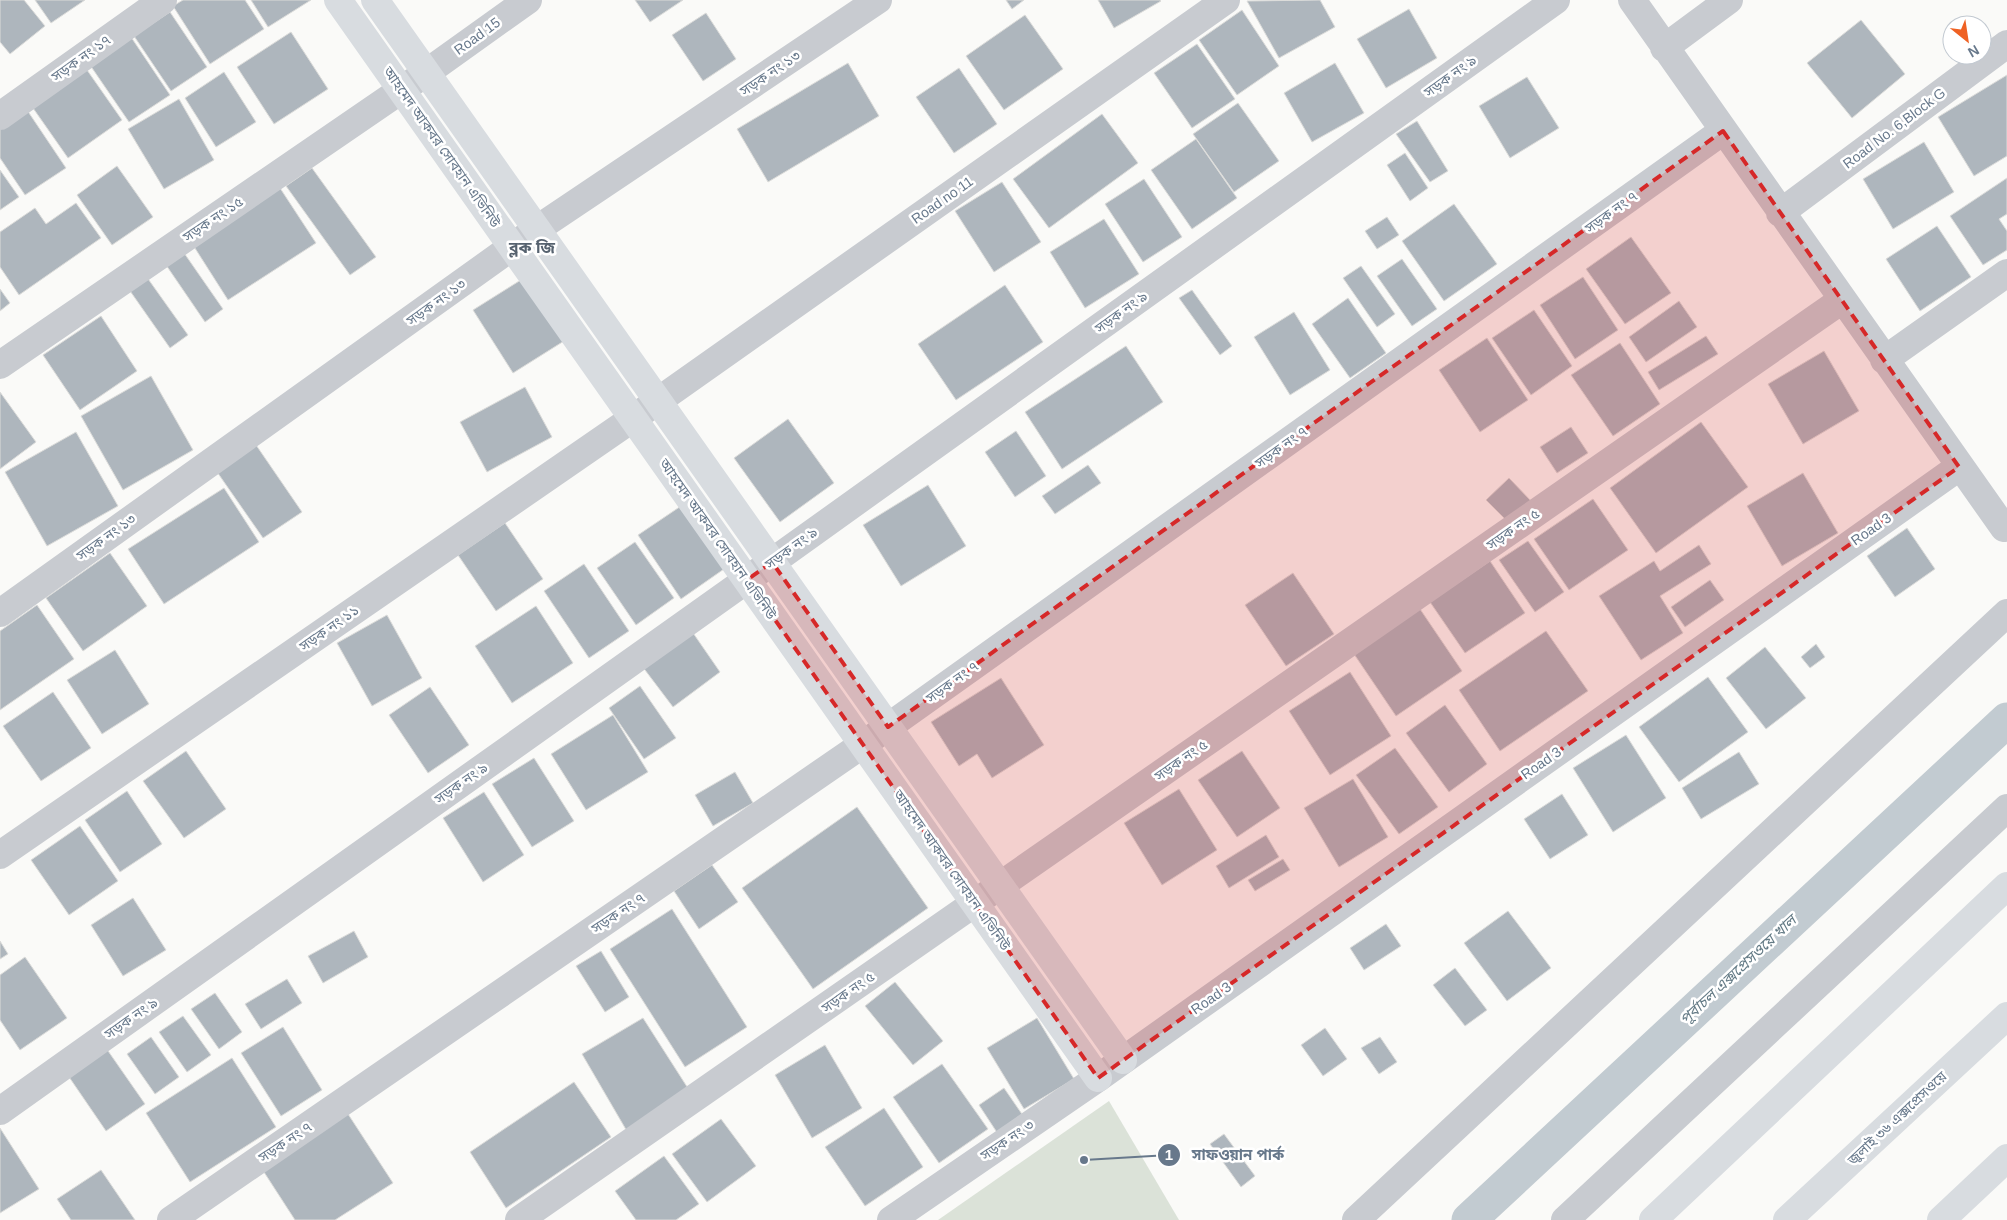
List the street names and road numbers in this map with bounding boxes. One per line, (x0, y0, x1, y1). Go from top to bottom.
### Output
street label: Road 15 (451, 14, 503, 58)
street label: সড়ক নং ১৭ (48, 31, 114, 85)
street label: সড়ক নং ১৩ (736, 47, 803, 99)
street label: সড়ক নং ৯ (1420, 52, 1479, 101)
street label: আহমেদ আকবর সোবহান এভিনিউ (380, 63, 504, 231)
street label: Road No. 6,Block G (1840, 84, 1948, 172)
street label: Road no 11 (908, 173, 976, 227)
street label: সড়ক নং ৭ (1581, 188, 1640, 237)
street label: সড়ক নং ১৫ (179, 193, 246, 245)
street label: সড়ক নং ১৩ (403, 275, 469, 329)
street label: সড়ক নং ৯ (1091, 288, 1150, 337)
street label: সড়ক নং ৭ (1251, 423, 1310, 472)
street label: আহমেদ আকবর সোবহান এভিনিউ (656, 455, 780, 623)
street label: সড়ক নং ৫ (1483, 505, 1542, 554)
street label: Road 3 (1848, 509, 1894, 549)
street label: সড়ক নং ১৩ (73, 510, 139, 564)
street label: সড়ক নং ৯ (761, 524, 820, 573)
street label: সড়ক নং ১১ (295, 602, 362, 655)
street label: সড়ক নং ৭ (922, 658, 981, 707)
street label: সড়ক নং ৫ (1151, 736, 1210, 785)
street label: Road 3 (1518, 743, 1564, 783)
street label: সড়ক নং ৯ (431, 759, 490, 808)
street label: আহমেদ আকবর সোবহান এভিনিউ (890, 786, 1014, 954)
street label: সড়ক নং ৭ (588, 889, 648, 937)
street label: সড়ক নং ৫ (818, 968, 877, 1017)
street label: Road 3 (1188, 978, 1234, 1018)
street label: সড়ক নং ৯ (101, 994, 160, 1043)
street label: জুলাই ৩৬ এক্সপ্রেসওয়ে (1844, 1068, 1950, 1169)
street label: সড়ক নং ৩ (977, 1116, 1037, 1164)
street label: সড়ক নং ৭ (255, 1118, 315, 1166)

